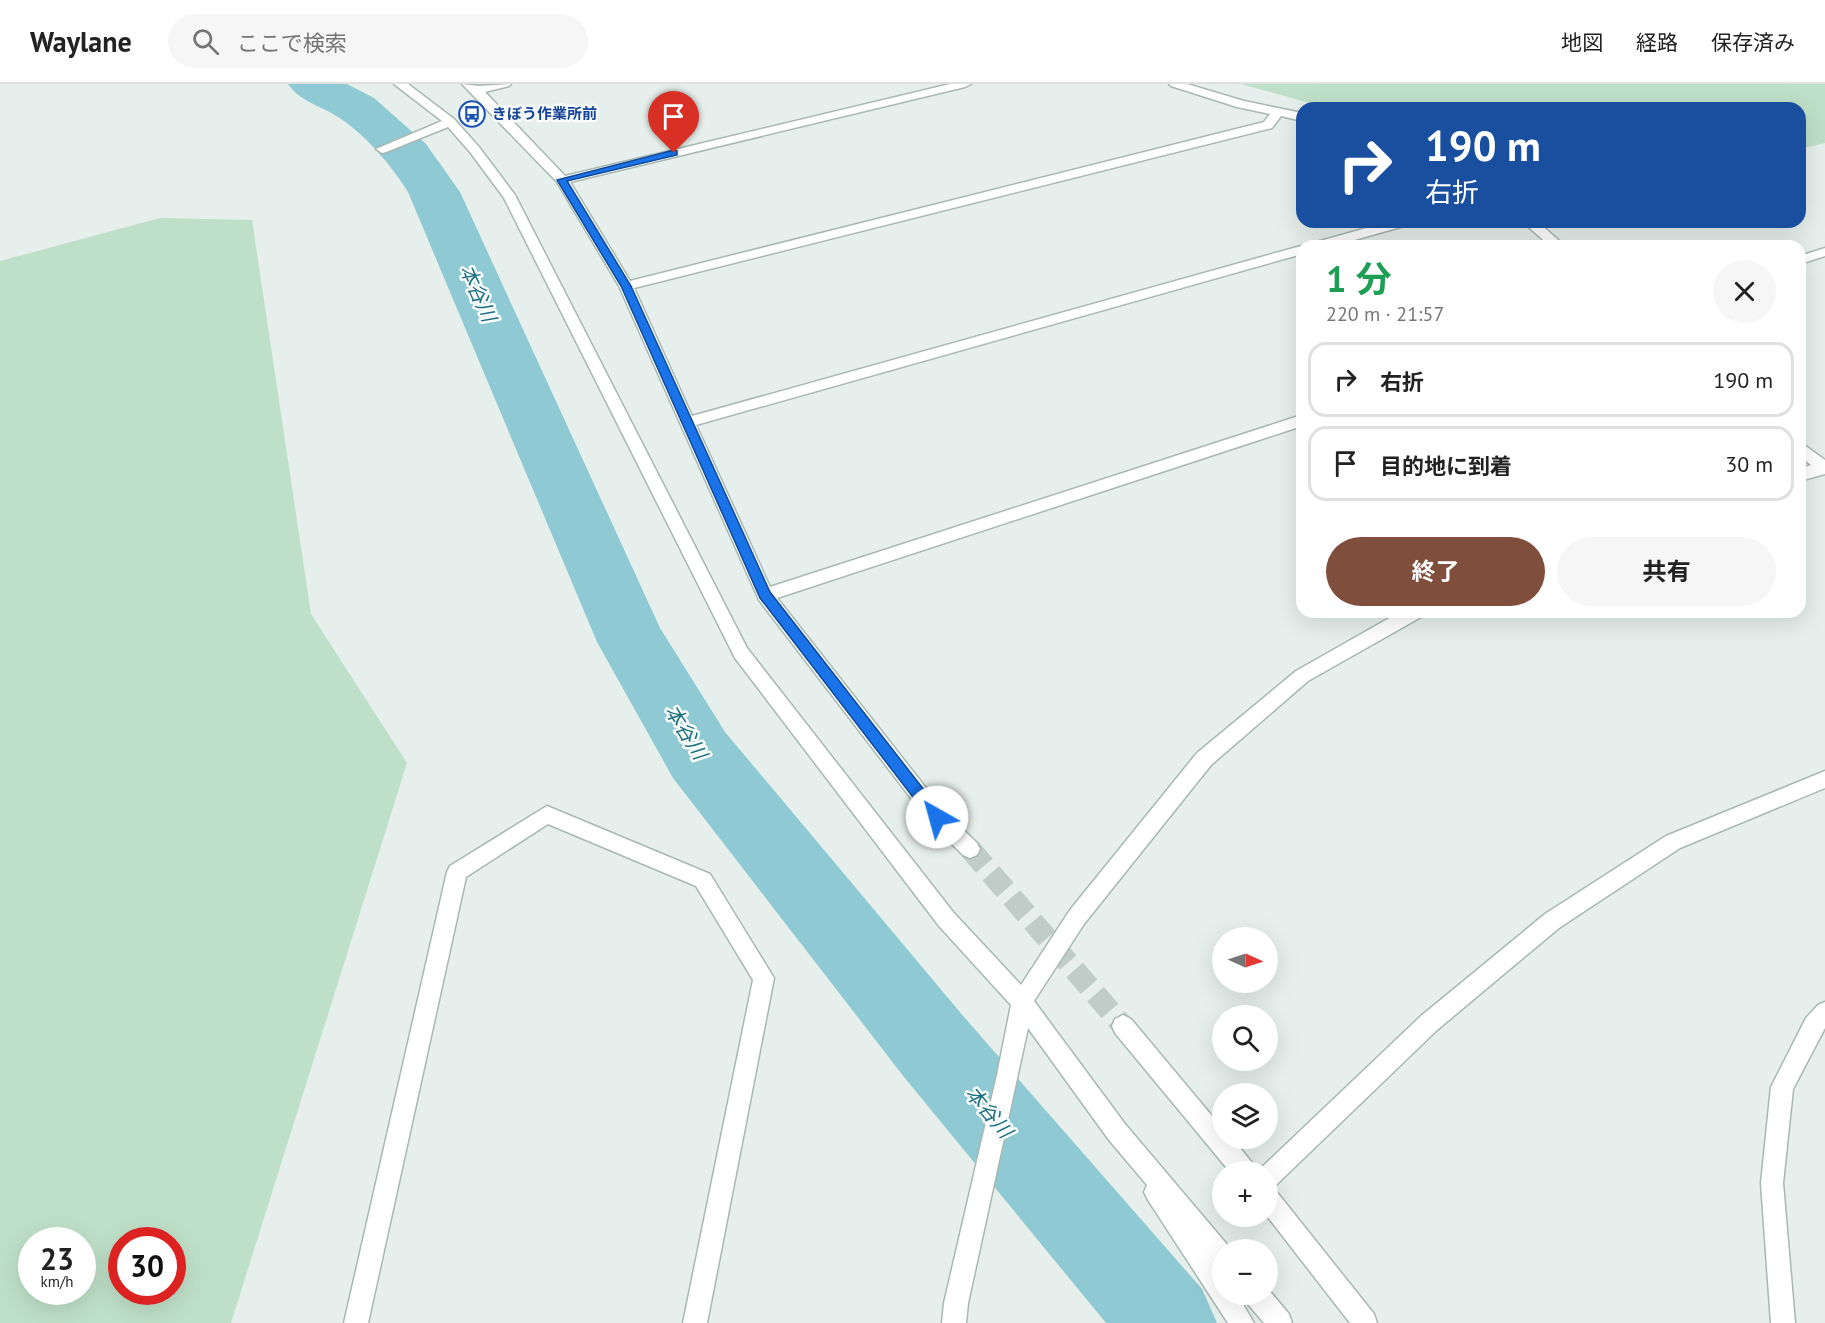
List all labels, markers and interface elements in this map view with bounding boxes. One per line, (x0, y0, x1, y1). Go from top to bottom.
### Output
search box (168, 14, 588, 68)
text: Waylane (30, 23, 132, 60)
icon: search (189, 25, 222, 58)
text: ここで検索 (237, 29, 347, 57)
text: 地図 (1561, 29, 1603, 56)
text: 経路 (1636, 29, 1678, 56)
text: 保存済み (1711, 29, 1795, 56)
pin (648, 91, 699, 153)
bus stop icon: きぼう作業所前 (457, 99, 487, 129)
icon: arrive (657, 100, 690, 133)
place label: きぼう作業所前 (492, 104, 597, 123)
text: 190 m (1425, 118, 1541, 173)
icon: right (1326, 126, 1404, 204)
text: 右折 (1425, 175, 1479, 209)
text: 1 分 (1326, 255, 1392, 302)
water label: 本谷川 (454, 260, 503, 328)
button: close (1713, 260, 1776, 323)
text: 220 m · 21:57 (1326, 301, 1444, 327)
icon: right (1329, 363, 1362, 396)
text: 190 m (1713, 366, 1773, 394)
text: 右折 (1380, 368, 1424, 396)
icon: arrive (1329, 447, 1362, 480)
text: 30 m (1725, 450, 1773, 478)
text: 目的地に到着 (1380, 452, 1512, 480)
button: 終了 (1326, 537, 1545, 606)
button: 共有 (1557, 537, 1776, 606)
water label: 本谷川 (659, 700, 714, 766)
position arrow (905, 785, 969, 849)
north arrow (1212, 927, 1278, 993)
map controls (1212, 927, 1278, 1305)
button: search (1212, 1005, 1278, 1071)
water label: 本谷川 (960, 1081, 1020, 1145)
button: layers (1212, 1083, 1278, 1149)
button: + (1212, 1161, 1278, 1227)
speed limit sign: 30 (108, 1227, 186, 1305)
text: 23 (40, 1239, 74, 1278)
button: − (1212, 1239, 1278, 1305)
text: km/h (41, 1272, 73, 1291)

